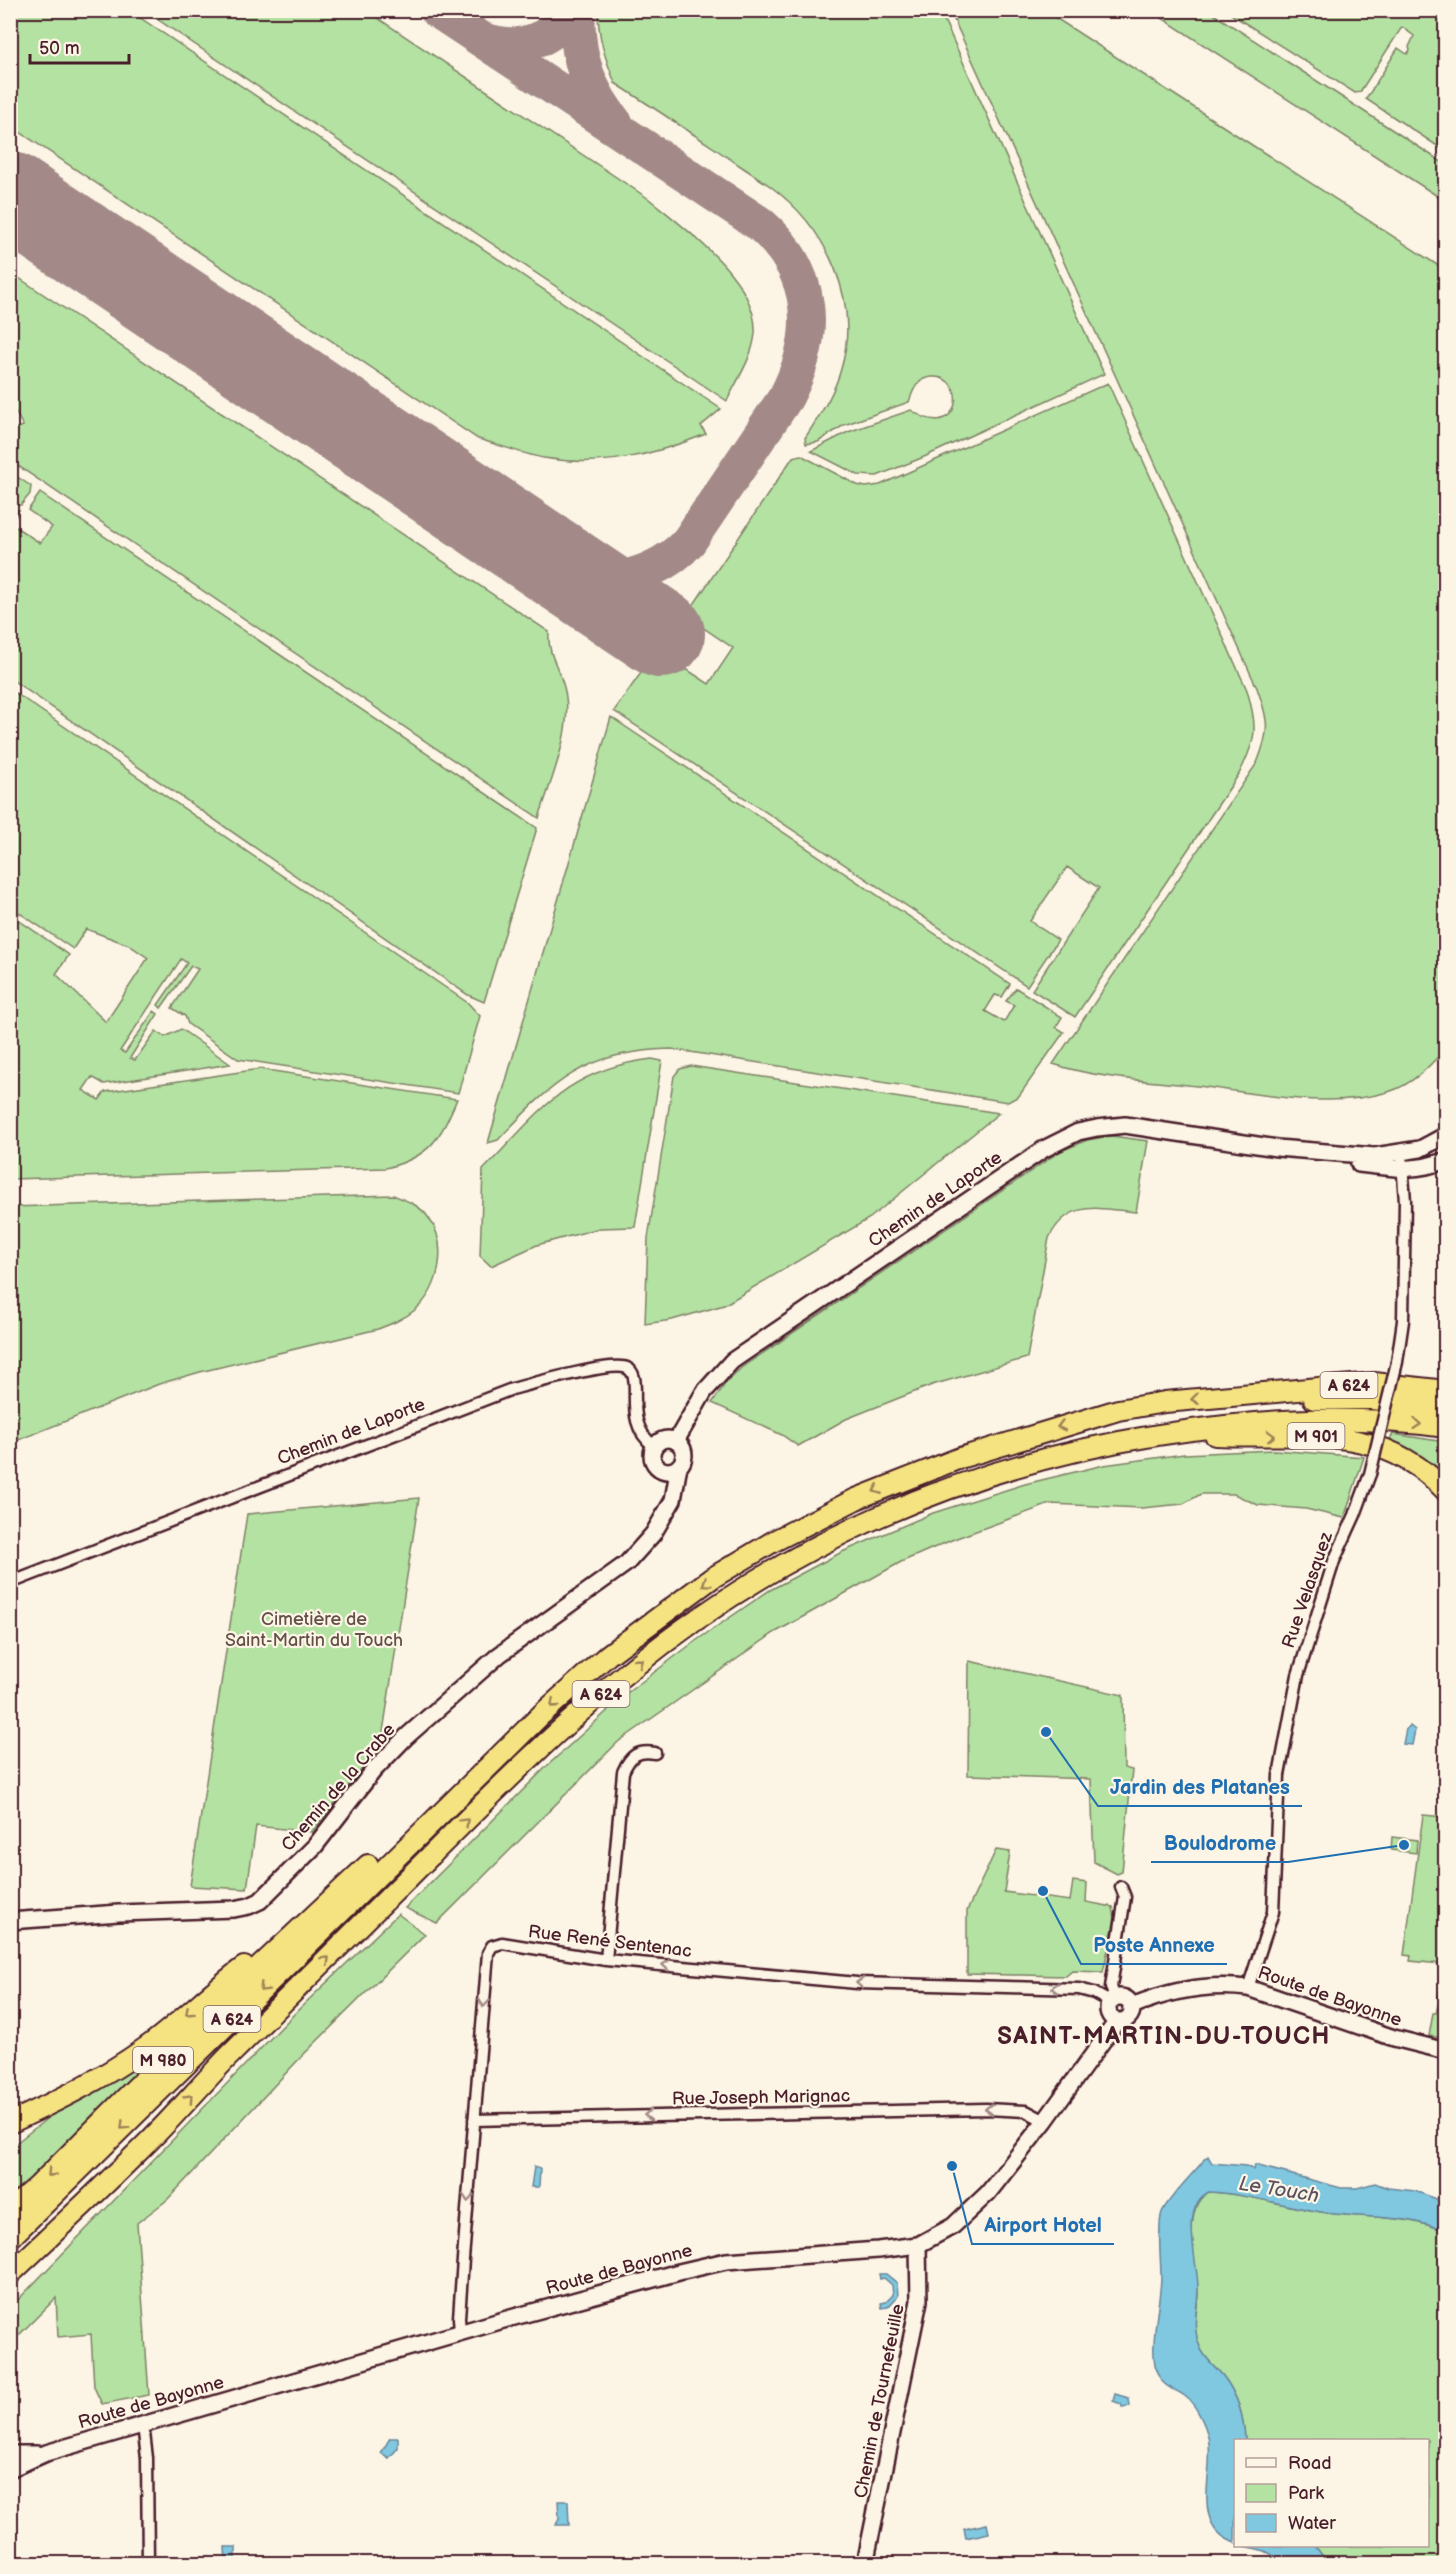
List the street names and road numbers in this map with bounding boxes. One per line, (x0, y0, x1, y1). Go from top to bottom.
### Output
street label: Chemin de Laporte (865, 1147, 1006, 1252)
road number: A 624 (1320, 1372, 1378, 1398)
street label: Chemin de Laporte (274, 1394, 428, 1469)
road number: M 901 (1288, 1423, 1344, 1449)
street label: Rue Velasquez (1278, 1529, 1337, 1651)
road number: A 624 (572, 1681, 630, 1707)
street label: Chemin de la Crabe (277, 1719, 400, 1855)
street label: Rue René Sentenac (527, 1921, 693, 1962)
street label: Route de Bayonne (1255, 1962, 1405, 2031)
road number: A 624 (204, 2006, 260, 2032)
road number: M 980 (133, 2047, 193, 2073)
street label: Rue Joseph Marignac (672, 2085, 850, 2110)
street label: Route de Bayonne (544, 2240, 695, 2299)
street label: Chemin de Tournefeuille (850, 2302, 909, 2500)
street label: Route de Bayonne (76, 2372, 227, 2433)

